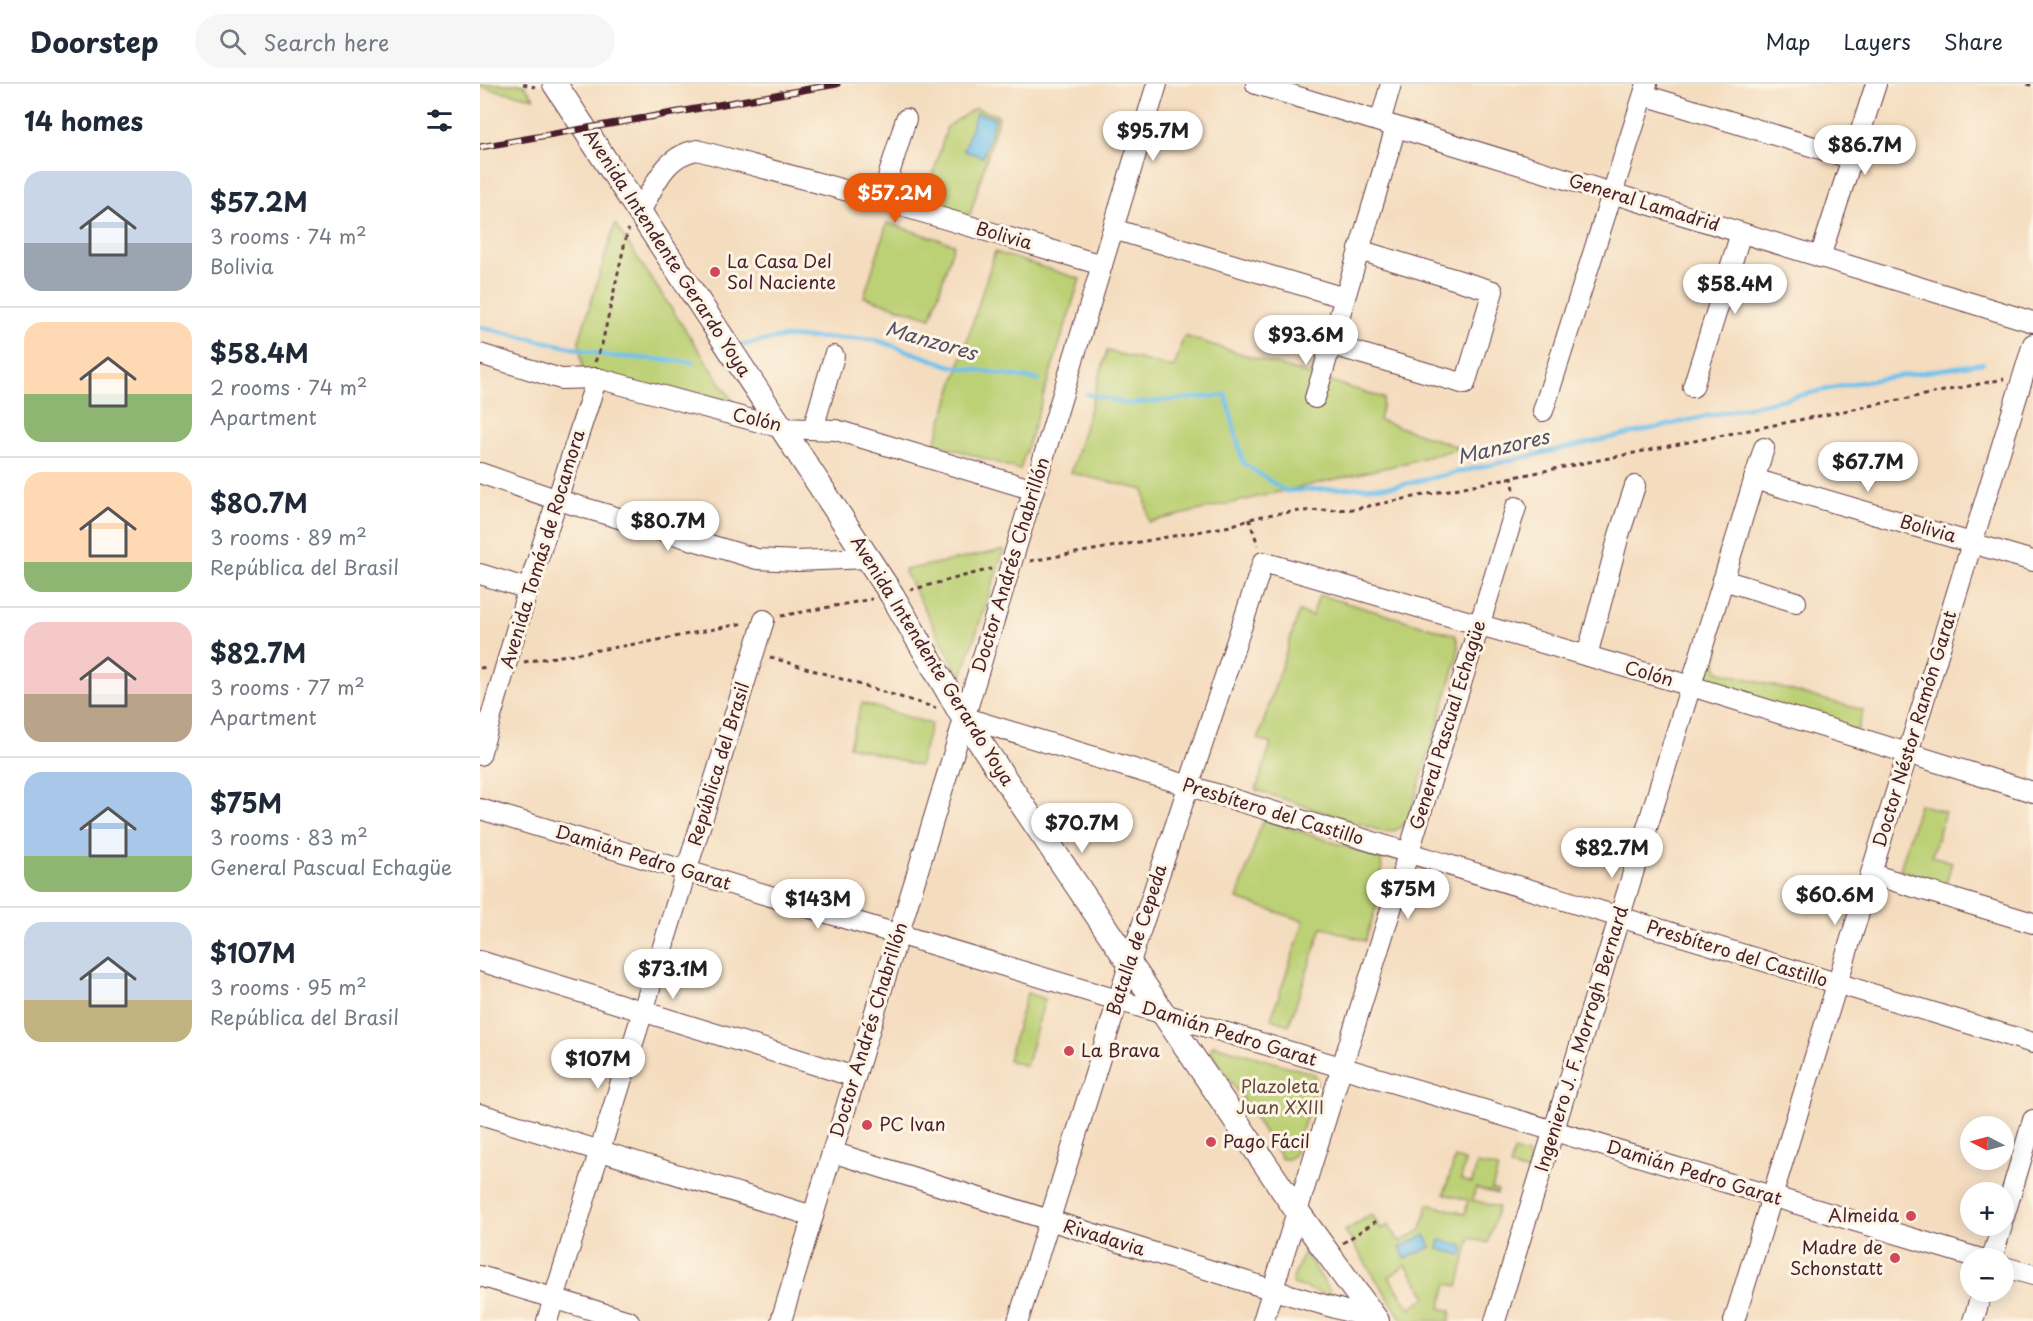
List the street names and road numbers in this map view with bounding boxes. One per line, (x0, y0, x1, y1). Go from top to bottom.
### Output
street label: Avenida Intendente Gerardo Yoya (578, 123, 759, 382)
street label: General Lamadrid (1566, 166, 1723, 237)
street label: Bolivia (973, 214, 1036, 256)
street label: Colón (730, 400, 785, 437)
street label: Avenida Tomás de Rocamora (492, 426, 591, 671)
street label: Doctor Andrés Chabrillón (964, 454, 1055, 675)
street label: Bolivia (1897, 507, 1960, 549)
street label: Avenida Intendente Gerardo Yoya (845, 530, 1022, 791)
street label: Doctor Néstor Ramón Garat (1865, 607, 1962, 850)
street label: General Pascual Echagüe (1402, 616, 1491, 833)
street label: Colón (1622, 653, 1677, 692)
street label: República del Brasil (680, 678, 755, 849)
street label: Presbítero del Castillo (1179, 770, 1367, 851)
street label: Damián Pedro Garat (552, 817, 735, 896)
street label: Batalla de Cepeda (1098, 861, 1173, 1019)
street label: Ingeniero J. F. Morrogh Bernard (1527, 902, 1634, 1175)
street label: Presbítero del Castillo (1643, 912, 1831, 993)
street label: Doctor Andrés Chabrillón (822, 919, 913, 1140)
street label: Damián Pedro Garat (1138, 993, 1321, 1072)
street label: Damián Pedro Garat (1603, 1132, 1786, 1211)
street label: Rivadavia (1060, 1211, 1149, 1262)

